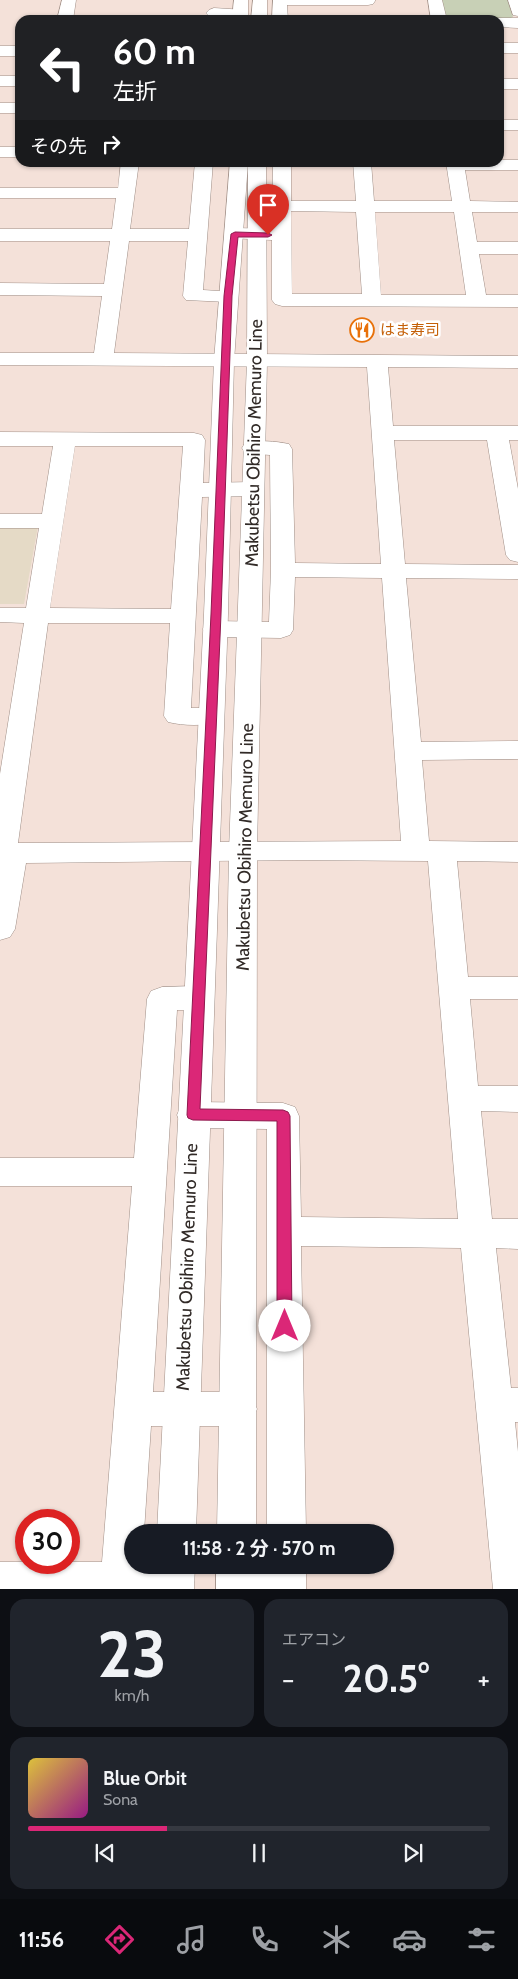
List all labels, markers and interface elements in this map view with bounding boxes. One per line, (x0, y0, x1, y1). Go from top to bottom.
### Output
text: 60 m (113, 30, 196, 73)
icon: left (30, 35, 95, 100)
text: 左折 (113, 78, 157, 105)
icon: right (97, 130, 125, 158)
text: その先 (30, 135, 87, 158)
pin (247, 184, 289, 235)
icon: arrive (254, 191, 282, 219)
restaurant icon: はま寿司 (349, 317, 375, 343)
street label: Makubetsu Obihiro Memuro Line (241, 319, 267, 567)
place label: はま寿司 (380, 321, 440, 339)
street label: Makubetsu Obihiro Memuro Line (232, 723, 258, 971)
street label: Makubetsu Obihiro Memuro Line (172, 1143, 202, 1391)
position arrow (258, 1299, 310, 1351)
speed limit sign: 30 (15, 1509, 80, 1574)
text: 11:58 · 2 分 · 570 m (182, 1537, 336, 1560)
text: 23 (97, 1614, 167, 1693)
text: エアコン (282, 1630, 346, 1649)
text: 20.5° (343, 1655, 429, 1702)
text: − (282, 1662, 294, 1696)
text: + (478, 1662, 490, 1696)
text: km/h (114, 1686, 150, 1705)
text: Blue Orbit (103, 1767, 187, 1790)
text: Sona (103, 1790, 138, 1809)
icon: previous (91, 1839, 119, 1867)
icon: pause (245, 1839, 273, 1867)
icon: next (399, 1839, 427, 1867)
icon: directions (102, 1922, 137, 1957)
icon: music (174, 1922, 209, 1957)
icon: phone (247, 1922, 282, 1957)
icon: climate (319, 1922, 354, 1957)
icon: car (392, 1922, 427, 1957)
icon: filters (464, 1922, 499, 1957)
text: 11:56 (19, 1926, 64, 1953)

